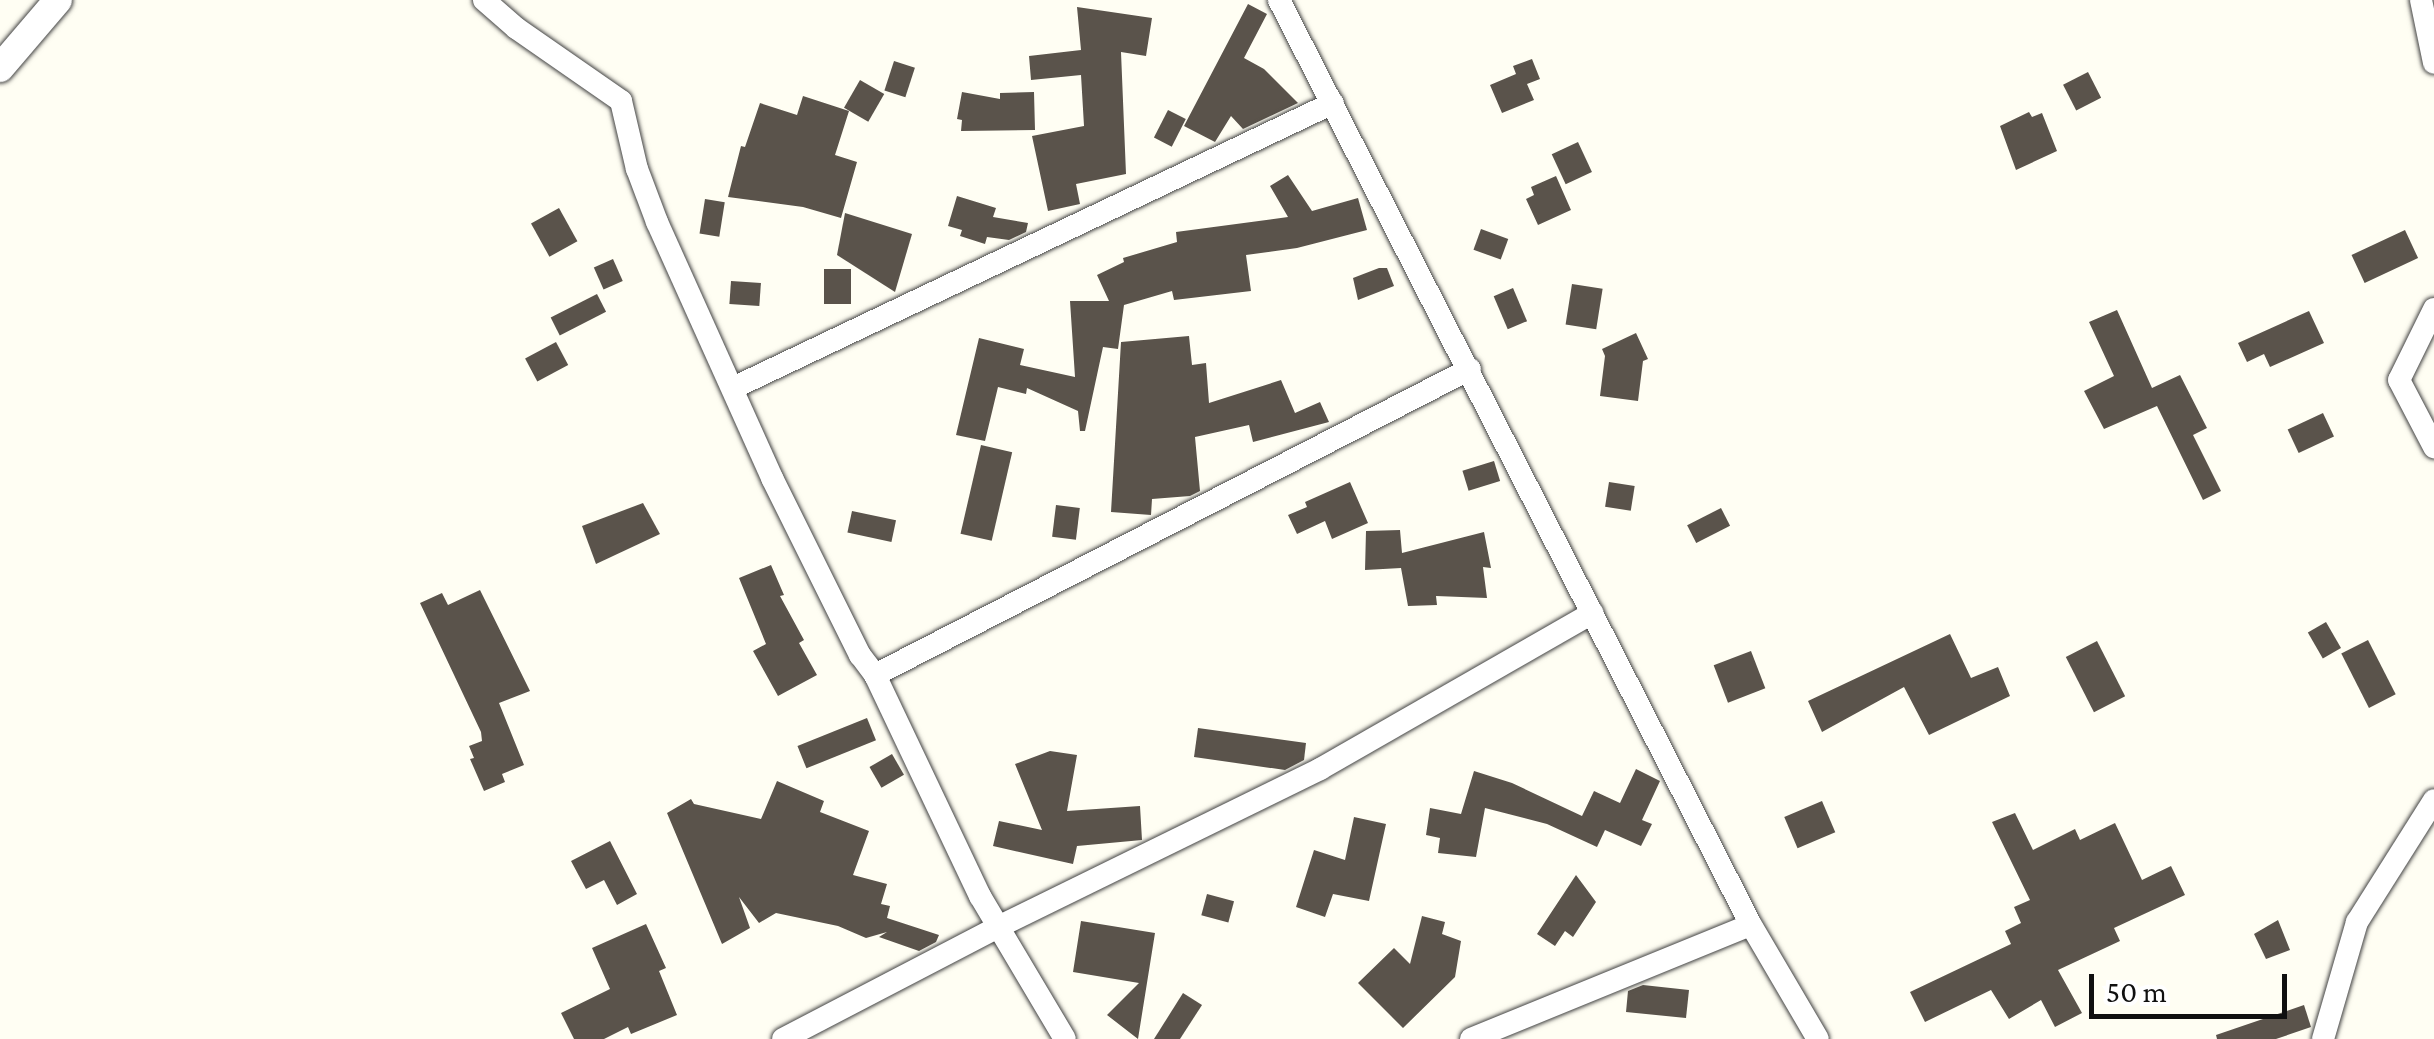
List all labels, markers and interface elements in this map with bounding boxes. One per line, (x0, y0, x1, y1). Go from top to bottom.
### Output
scale bar (2094, 954, 2292, 1016)
text: 50 m (2106, 975, 2167, 1008)

